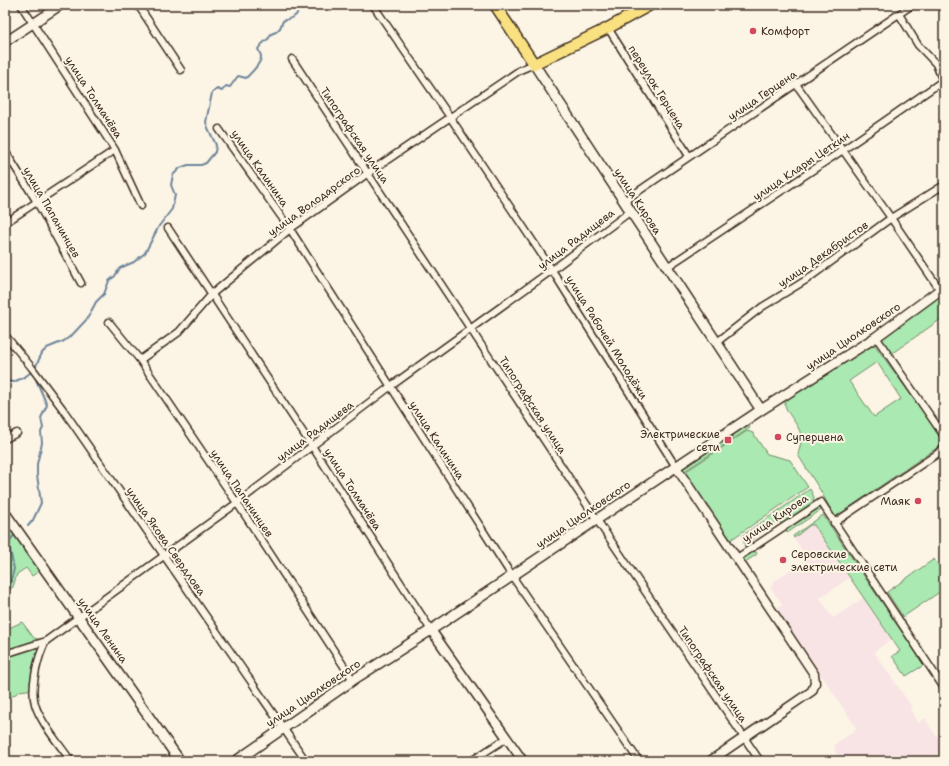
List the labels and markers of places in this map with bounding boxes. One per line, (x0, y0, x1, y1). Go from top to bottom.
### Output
place label: Комфорт (761, 24, 810, 39)
marker: Комфорт (748, 26, 758, 36)
place label: Электрические сети (640, 427, 720, 455)
place label: Суперцена (786, 430, 844, 445)
marker: Суперцена (773, 432, 783, 442)
marker: Электрические сети (723, 435, 733, 445)
place label: Маяк (881, 494, 910, 509)
marker: Маяк (913, 496, 923, 506)
place label: Серовские электрические сети (791, 547, 897, 575)
marker: Серовские электрические сети (778, 555, 788, 565)

